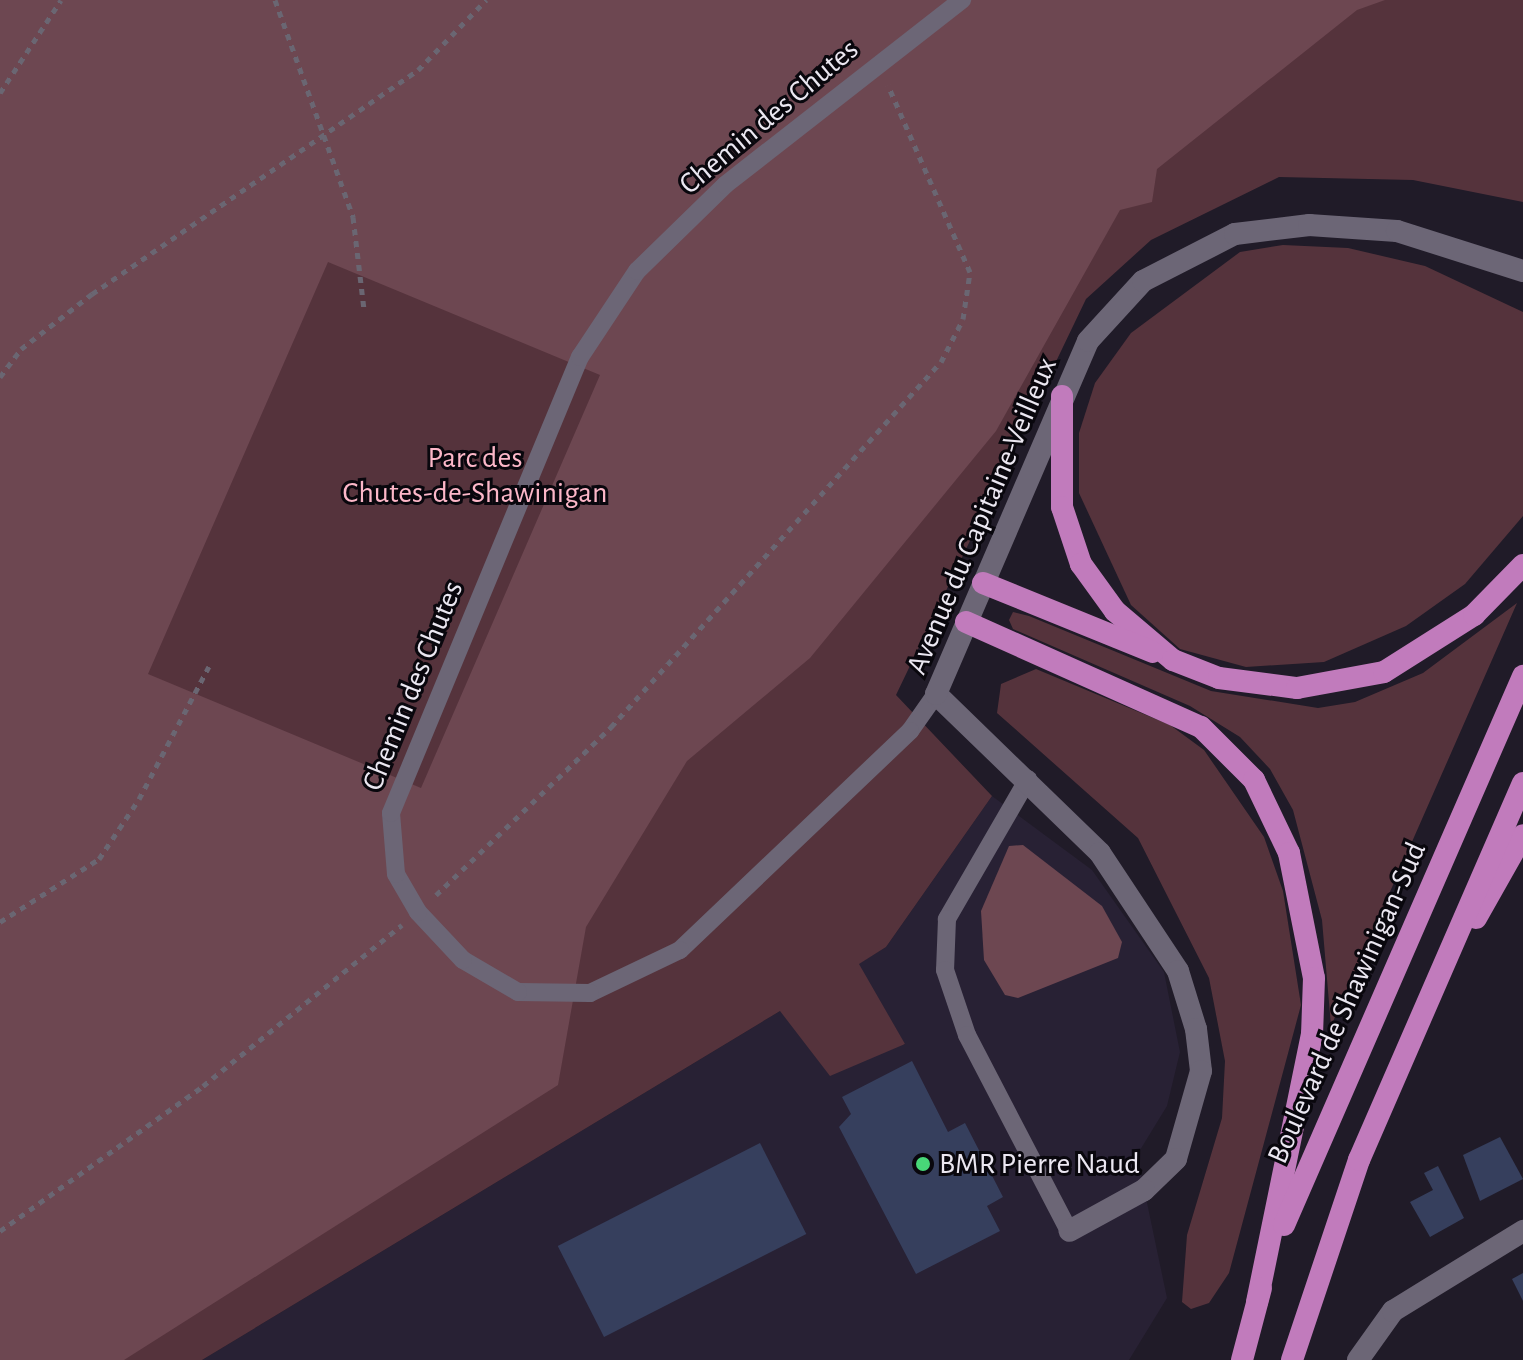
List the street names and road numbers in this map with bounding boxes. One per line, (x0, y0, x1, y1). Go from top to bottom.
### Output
street label: Chemin des Chutes (672, 32, 866, 202)
street label: Avenue du Capitaine-Veilleux (899, 352, 1065, 680)
street label: Chemin des Chutes (355, 576, 471, 796)
street label: Boulevard de Shawinigan-Sud (1260, 837, 1434, 1169)

